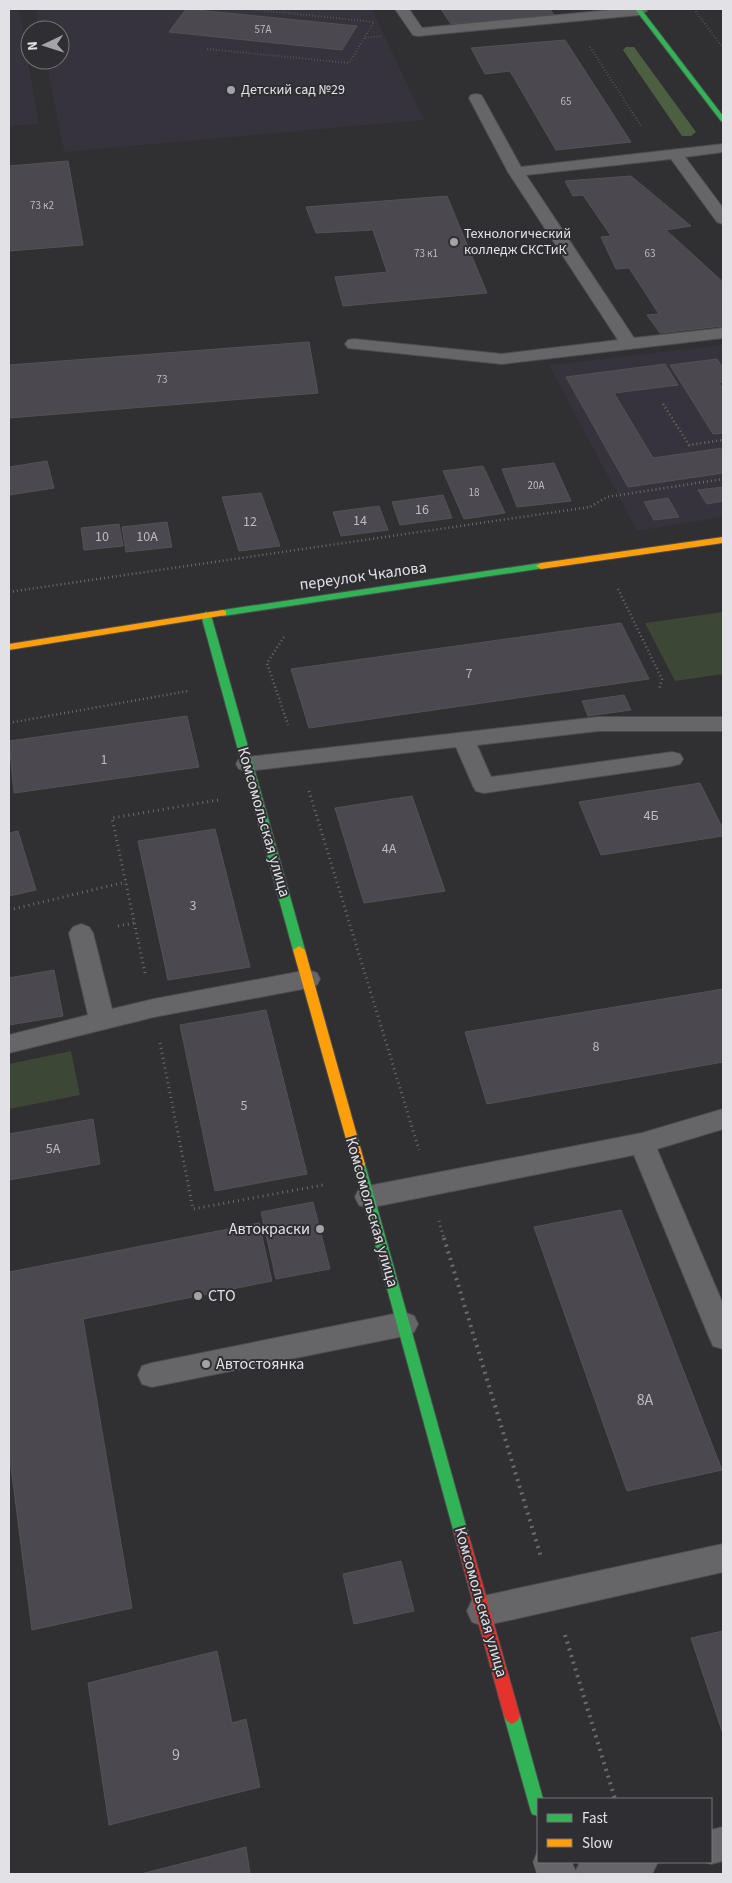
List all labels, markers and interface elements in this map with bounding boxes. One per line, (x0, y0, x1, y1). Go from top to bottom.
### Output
north arrow (20, 20, 70, 70)
house number: 57А (255, 22, 271, 37)
text: N (23, 40, 43, 51)
place label: Детский сад №29 (241, 80, 345, 100)
marker: Детский сад №29 (225, 84, 237, 96)
house number: 65 (561, 94, 571, 109)
house number: 73 к2 (30, 198, 54, 213)
place label: Технологический колледж СКСТиК (464, 224, 571, 260)
marker: Технологический колледж СКСТиК (448, 236, 460, 248)
house number: 73 к1 (414, 246, 438, 261)
house number: 63 (645, 246, 655, 261)
house number: 73 (157, 372, 167, 387)
house number: 20А (528, 478, 544, 493)
house number: 18 (469, 485, 480, 500)
house number: 16 (415, 500, 429, 520)
house number: 14 (353, 511, 367, 531)
house number: 12 (243, 512, 257, 532)
house number: 10 (95, 527, 109, 547)
house number: 10А (136, 527, 158, 547)
street label: переулок Чкалова (298, 556, 428, 596)
house number: 7 (466, 664, 473, 684)
street label: Комсомольская улица (232, 744, 296, 900)
house number: 1 (101, 750, 108, 770)
house number: 4Б (643, 806, 659, 826)
house number: 4А (382, 839, 397, 859)
house number: 3 (190, 896, 197, 916)
house number: 8 (593, 1037, 600, 1057)
house number: 5 (241, 1096, 248, 1116)
street label: Комсомольская улица (340, 1134, 404, 1290)
house number: 5А (46, 1139, 61, 1159)
place label: Автокраски (229, 1218, 310, 1240)
marker: Автокраски (314, 1223, 326, 1235)
place label: СТО (208, 1285, 236, 1307)
marker: СТО (192, 1290, 204, 1302)
place label: Автостоянка (216, 1353, 304, 1375)
marker: Автостоянка (200, 1358, 212, 1370)
house number: 8А (637, 1389, 654, 1411)
street label: Комсомольская улица (449, 1524, 513, 1680)
house number: 9 (172, 1744, 180, 1766)
legend (537, 1798, 712, 1863)
text: Fast (582, 1808, 608, 1829)
text: Slow (582, 1833, 613, 1854)

